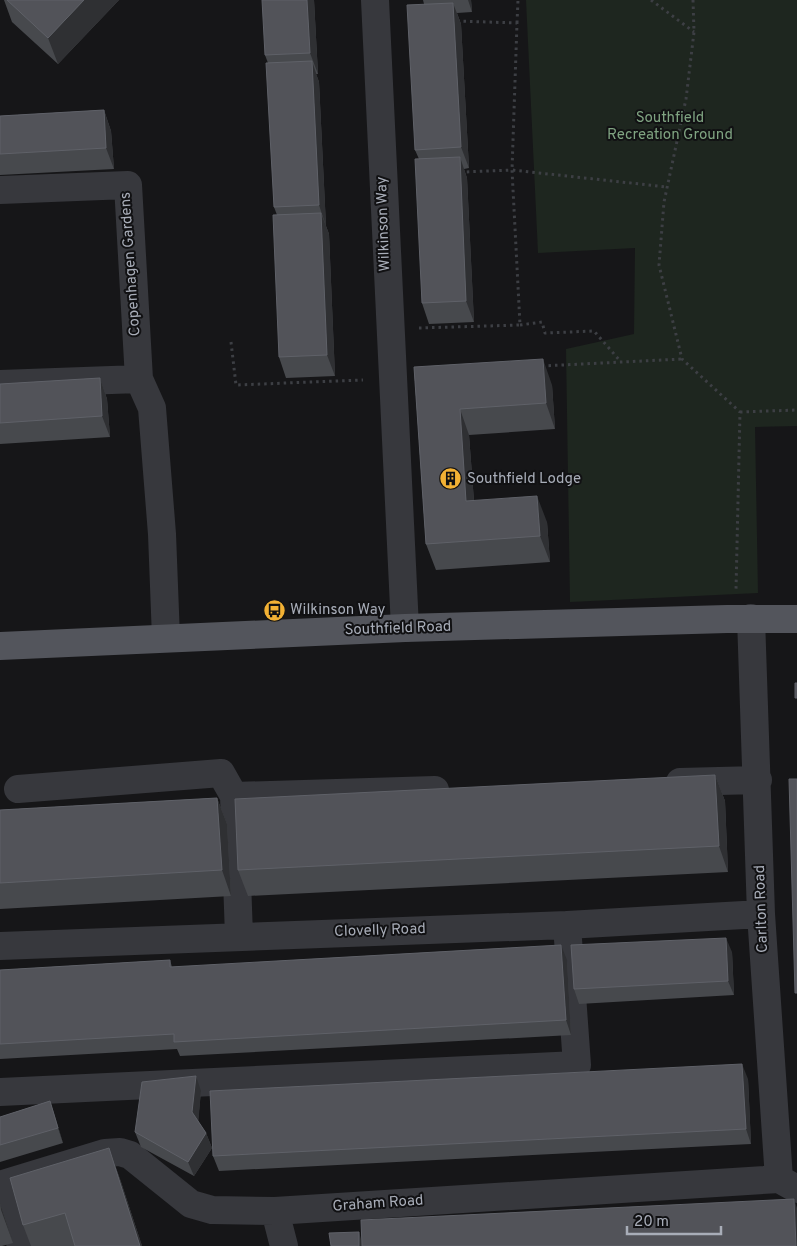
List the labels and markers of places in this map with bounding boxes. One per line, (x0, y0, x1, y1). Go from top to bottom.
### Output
building icon: Southfield Lodge (439, 467, 463, 491)
place label: Southfield Lodge (467, 470, 581, 489)
bus stop icon: Wilkinson Way (262, 598, 286, 622)
place label: Wilkinson Way (290, 601, 385, 620)

